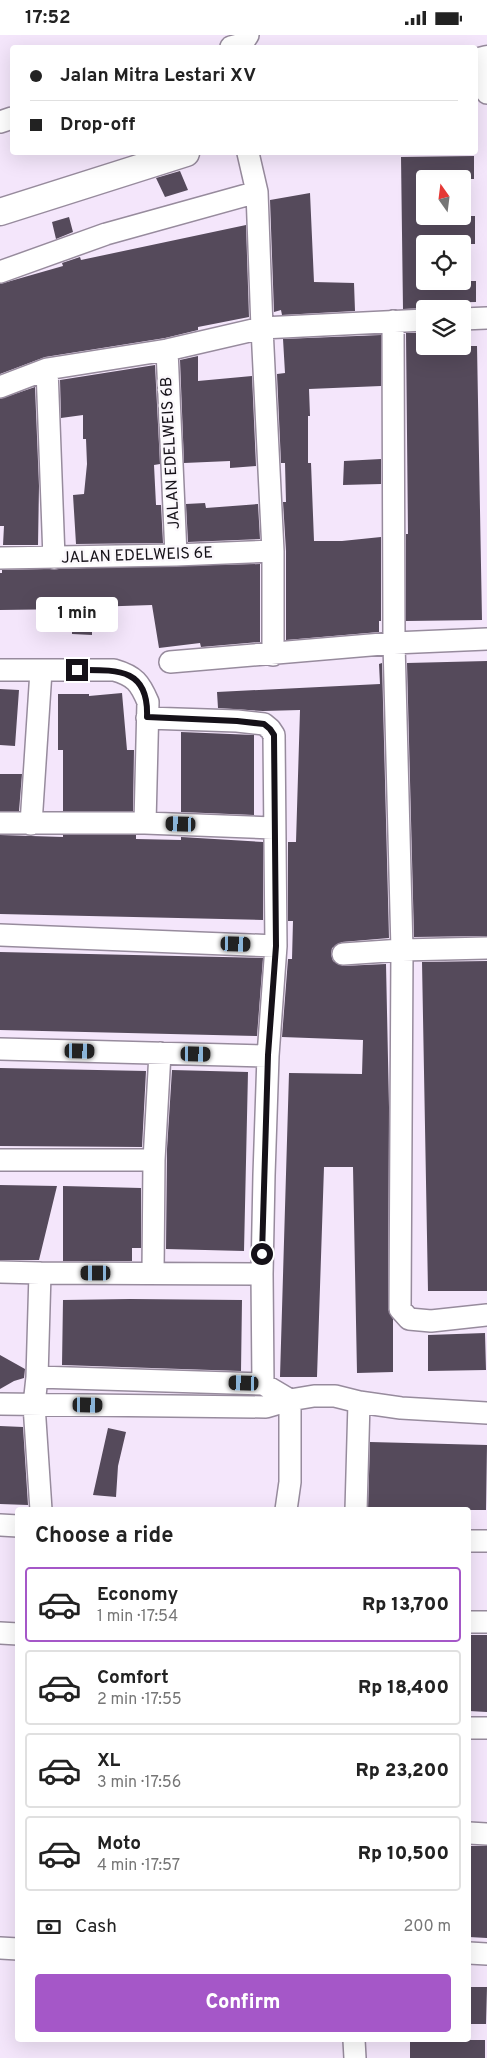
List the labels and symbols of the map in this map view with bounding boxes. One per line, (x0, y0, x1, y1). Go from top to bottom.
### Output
north arrow (416, 170, 471, 225)
street label: JALAN EDELWEIS 6B (157, 376, 185, 530)
street label: JALAN EDELWEIS 6E (61, 543, 213, 569)
callout: 1 min (36, 597, 118, 633)
route end (66, 659, 88, 681)
car (165, 816, 196, 832)
car (220, 936, 251, 952)
car (64, 1043, 95, 1059)
car (180, 1046, 211, 1062)
route start (251, 1243, 273, 1265)
car (81, 1266, 111, 1281)
car (228, 1375, 259, 1391)
car (72, 1397, 103, 1413)

